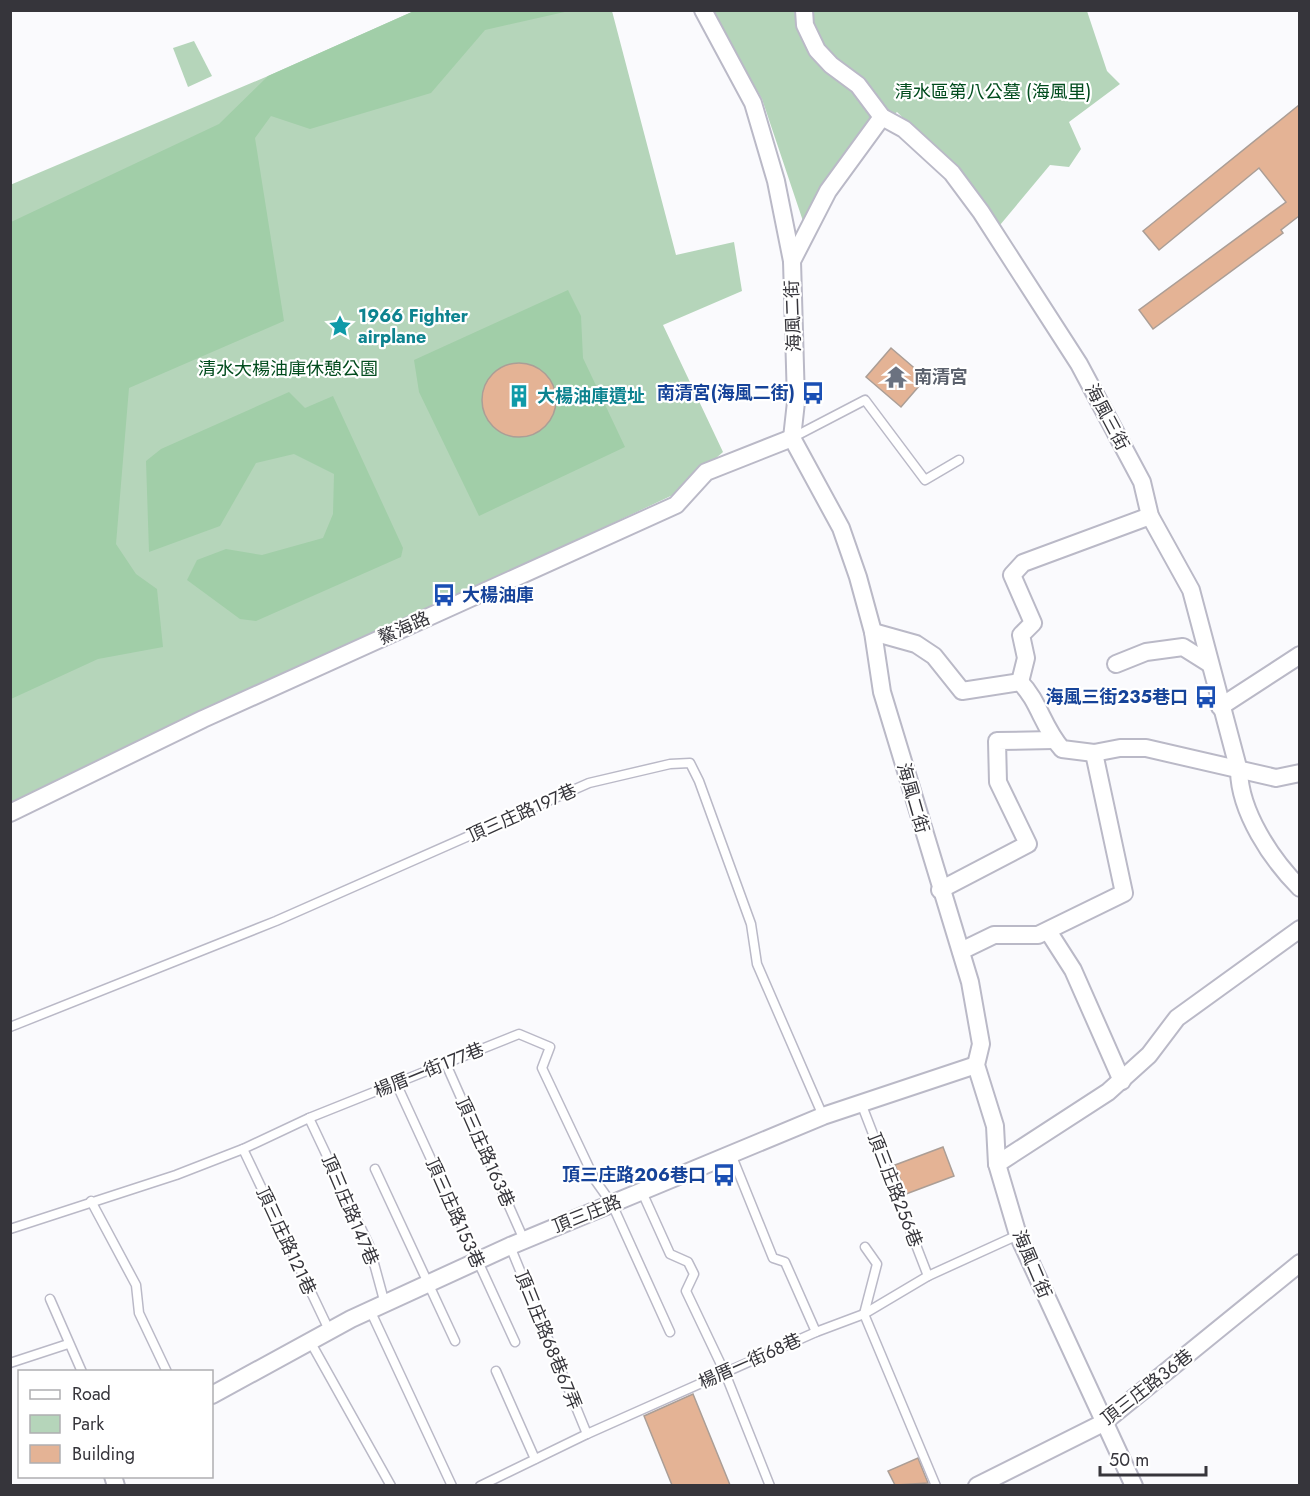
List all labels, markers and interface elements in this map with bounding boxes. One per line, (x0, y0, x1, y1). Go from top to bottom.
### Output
park label: 清水區第八公墓 (海風里) (895, 79, 1091, 105)
street label: 海風二街 (779, 280, 807, 352)
place label: 1966 Fighter airplane (358, 303, 469, 350)
place icon: 1966 Fighter airplane (327, 313, 353, 339)
park label: 清水大楊油庫休憩公園 (198, 356, 378, 382)
temple icon: 南清宮 (883, 364, 909, 390)
place label: 南清宮 (914, 364, 968, 390)
street label: 海風三街 (1079, 379, 1135, 455)
place label: 南清宮(海風二街) (657, 380, 795, 406)
bus stop icon: 南清宮(海風二街) (800, 380, 826, 406)
building icon: 大楊油庫遺址 (506, 383, 532, 409)
place label: 大楊油庫遺址 (537, 383, 645, 409)
bus stop icon: 大楊油庫 (431, 582, 457, 608)
place label: 大楊油庫 (462, 582, 534, 608)
street label: 鰲海路 (374, 605, 434, 651)
place label: 海風三街235巷口 (1045, 684, 1188, 710)
bus stop icon: 海風三街235巷口 (1193, 684, 1219, 710)
street label: 海風二街 (891, 760, 935, 836)
street label: 頂三庄路197巷 (463, 777, 581, 849)
street label: 楊厝一街177巷 (370, 1036, 488, 1104)
street label: 頂三庄路163巷 (449, 1093, 521, 1211)
street label: 頂三庄路256巷 (861, 1129, 929, 1251)
street label: 頂三庄路147巷 (315, 1151, 385, 1269)
street label: 頂三庄路153巷 (419, 1154, 491, 1272)
place label: 頂三庄路206巷口 (562, 1162, 706, 1188)
bus stop icon: 頂三庄路206巷口 (711, 1162, 737, 1188)
street label: 頂三庄路121巷 (250, 1183, 322, 1299)
street label: 頂三庄路 (549, 1188, 625, 1240)
street label: 海風二街 (1006, 1226, 1058, 1302)
street label: 頂三庄路68巷67弄 (508, 1267, 588, 1413)
street label: 楊厝一街68巷 (694, 1327, 806, 1395)
street label: 頂三庄路36巷 (1096, 1343, 1198, 1431)
legend (18, 1370, 213, 1478)
text: Road (72, 1381, 111, 1407)
text: Park (72, 1411, 104, 1437)
scale bar (1100, 1439, 1206, 1477)
text: Building (72, 1441, 135, 1467)
text: 50 m (1109, 1447, 1149, 1473)

